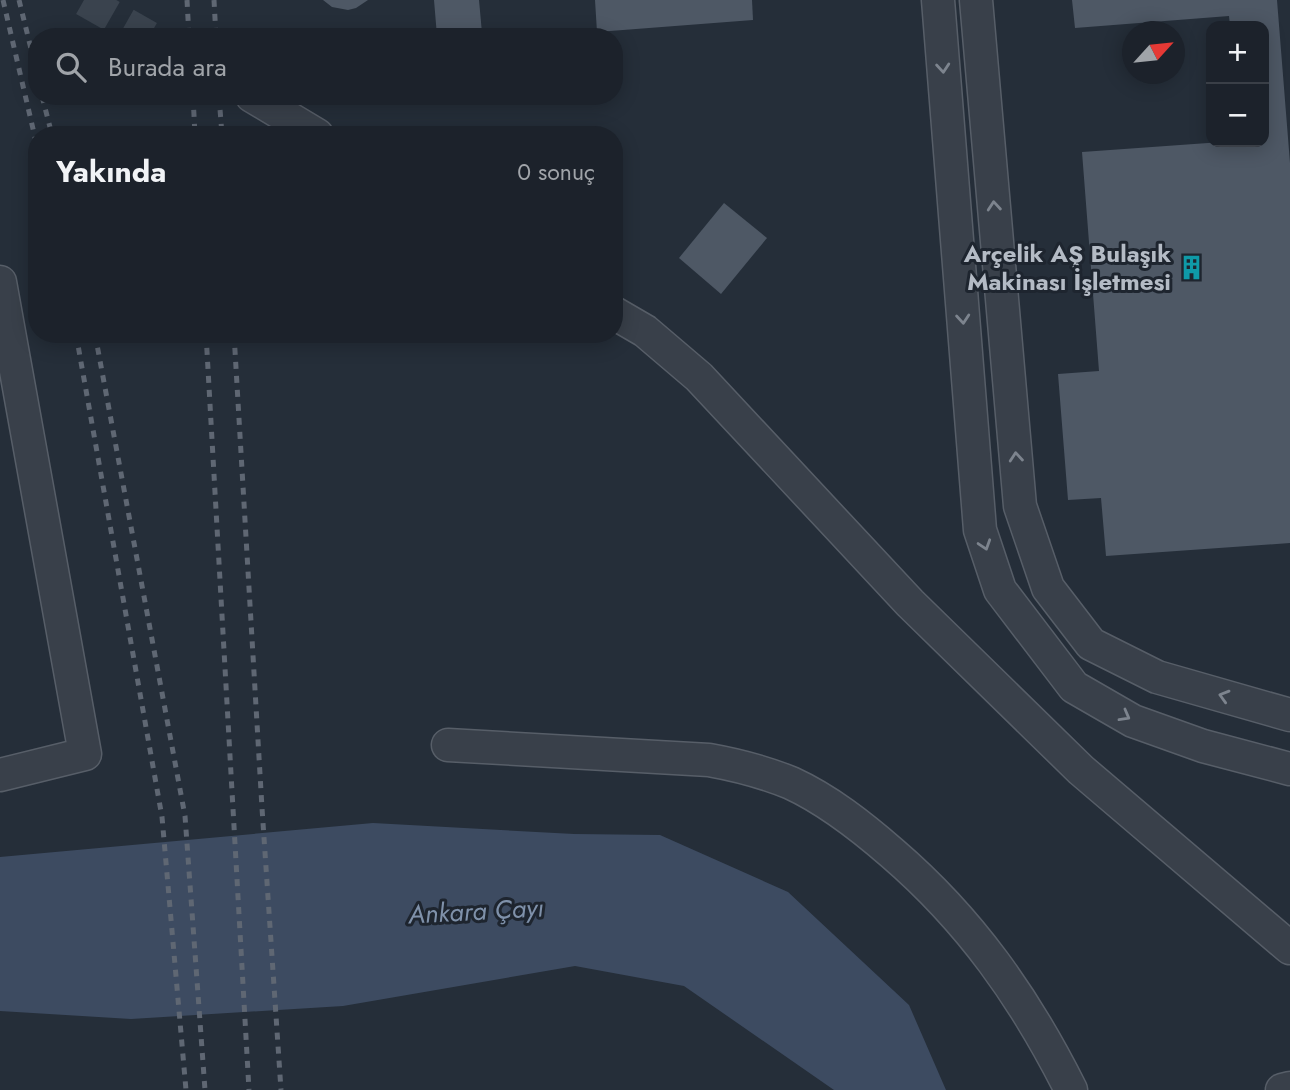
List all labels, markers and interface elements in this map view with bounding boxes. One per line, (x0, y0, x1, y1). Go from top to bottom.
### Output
north arrow (1122, 21, 1185, 84)
map controls (1206, 21, 1269, 147)
button: + (1206, 21, 1269, 84)
search box (28, 28, 623, 105)
icon: search (52, 48, 90, 86)
text: Burada ara (108, 48, 227, 86)
one-way arrow (935, 63, 950, 74)
button: − (1206, 84, 1269, 147)
text: Yakında (56, 150, 167, 193)
text: 0 sonuç (517, 155, 595, 189)
one-way arrow (987, 200, 1002, 211)
place label: Arçelik AŞ Bulaşık Makinası İşletmesi (963, 236, 1171, 299)
building icon: Arçelik AŞ Bulaşık Makinası İşletmesi (1177, 253, 1205, 281)
one-way arrow (955, 314, 970, 325)
one-way arrow (1009, 451, 1024, 462)
one-way arrow (977, 539, 991, 551)
one-way arrow (1219, 690, 1231, 704)
one-way arrow (1117, 708, 1130, 721)
water label: Ankara Çayı (406, 888, 545, 934)

